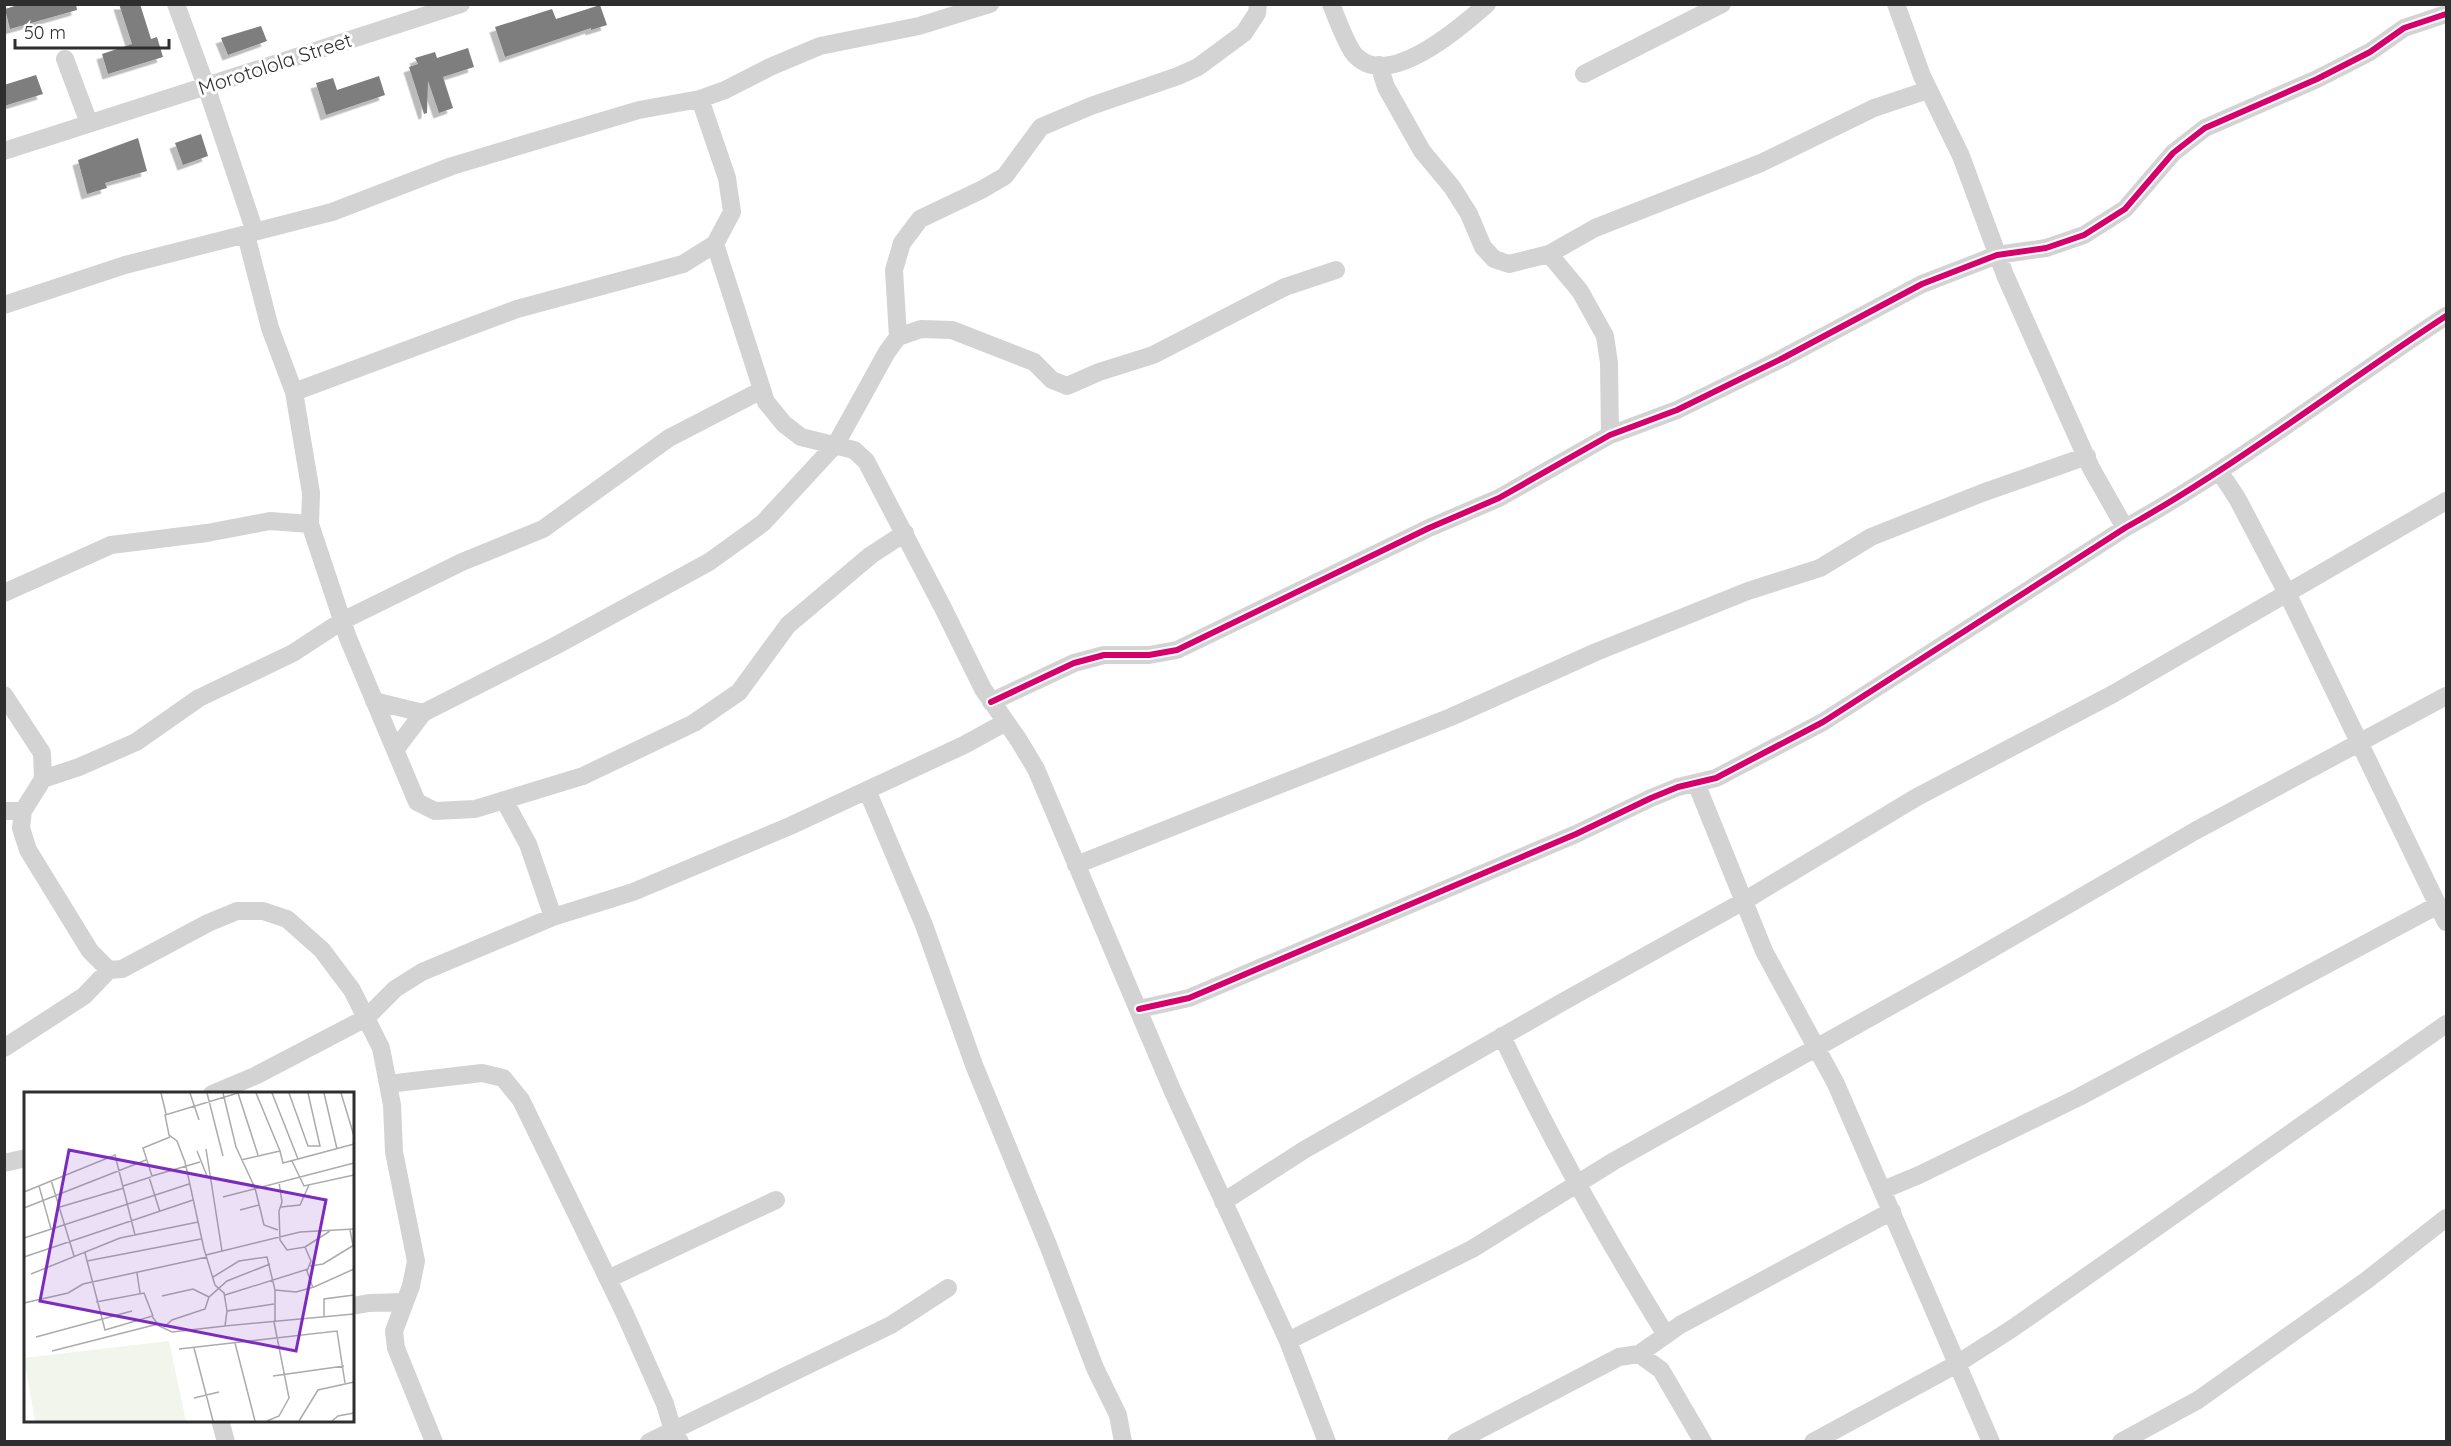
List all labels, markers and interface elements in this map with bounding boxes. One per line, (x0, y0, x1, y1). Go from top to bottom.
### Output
scale bar (15, 12, 170, 50)
text: 50 m (24, 21, 66, 44)
street label: Morotolola Street (195, 27, 355, 100)
inset map (24, 1092, 354, 1422)

